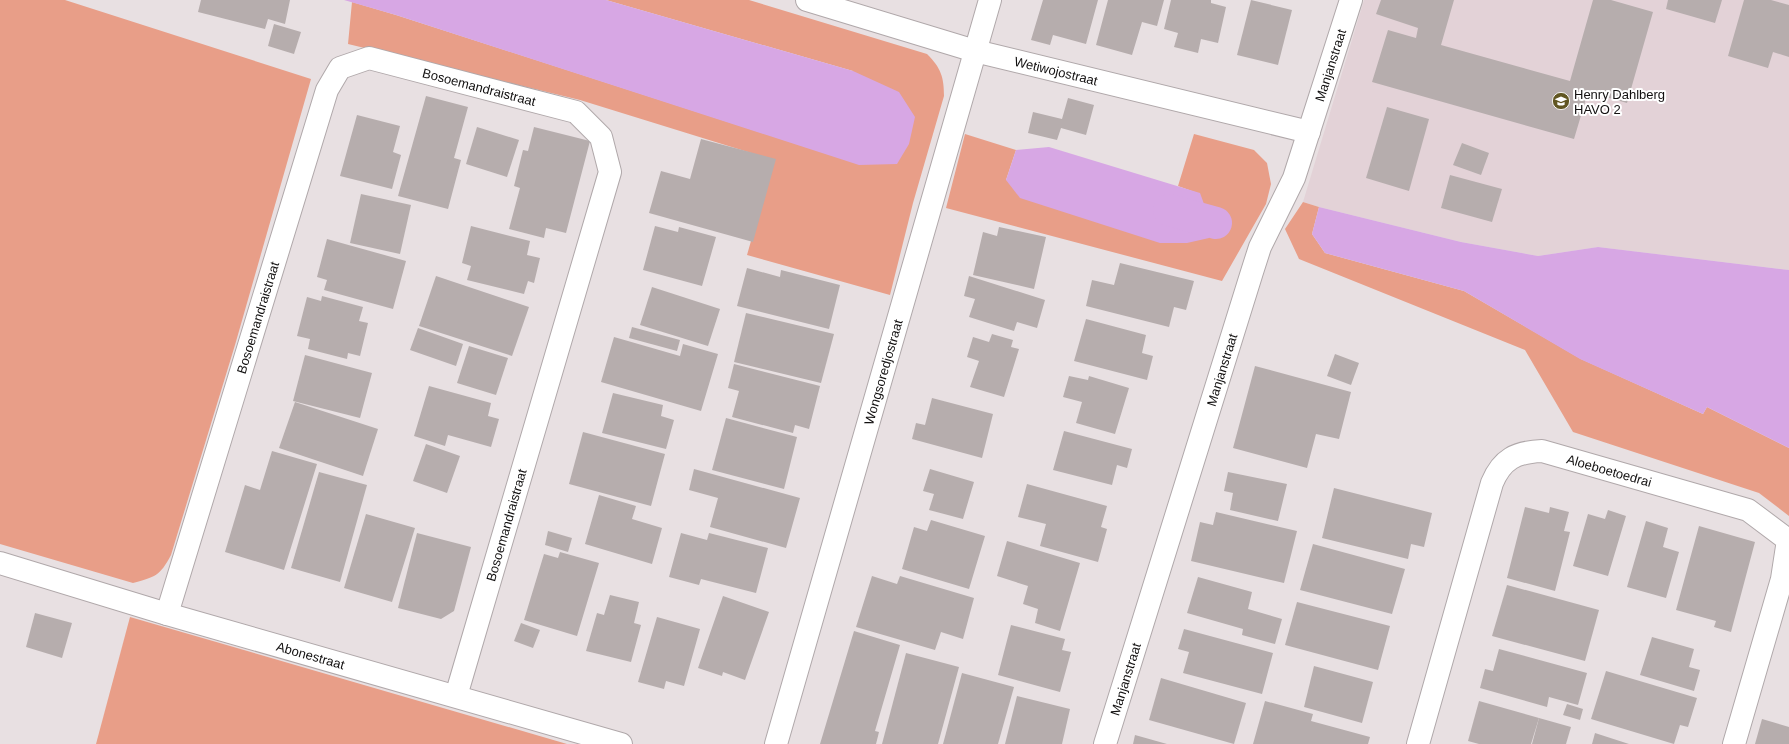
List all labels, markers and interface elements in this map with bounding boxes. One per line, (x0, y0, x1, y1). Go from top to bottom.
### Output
street label: Manjanstraat (1312, 27, 1349, 103)
street label: Wetiwojostraat (1013, 54, 1099, 89)
street label: Bosoemandraistraat (421, 65, 538, 109)
place label: Henry Dahlberg HAVO 2 (1574, 87, 1665, 117)
school or university icon: Henry Dahlberg HAVO 2 (1551, 91, 1571, 111)
street label: Bosoemandraistraat (234, 259, 282, 376)
street label: Wongsoredjostraat (861, 317, 906, 427)
street label: Manjanstraat (1204, 331, 1240, 408)
street label: Aloeboetoedrai (1565, 451, 1653, 490)
street label: Bosoemandraistraat (483, 467, 530, 583)
street label: Abonestraat (275, 639, 347, 673)
street label: Manjanstraat (1107, 641, 1144, 717)

